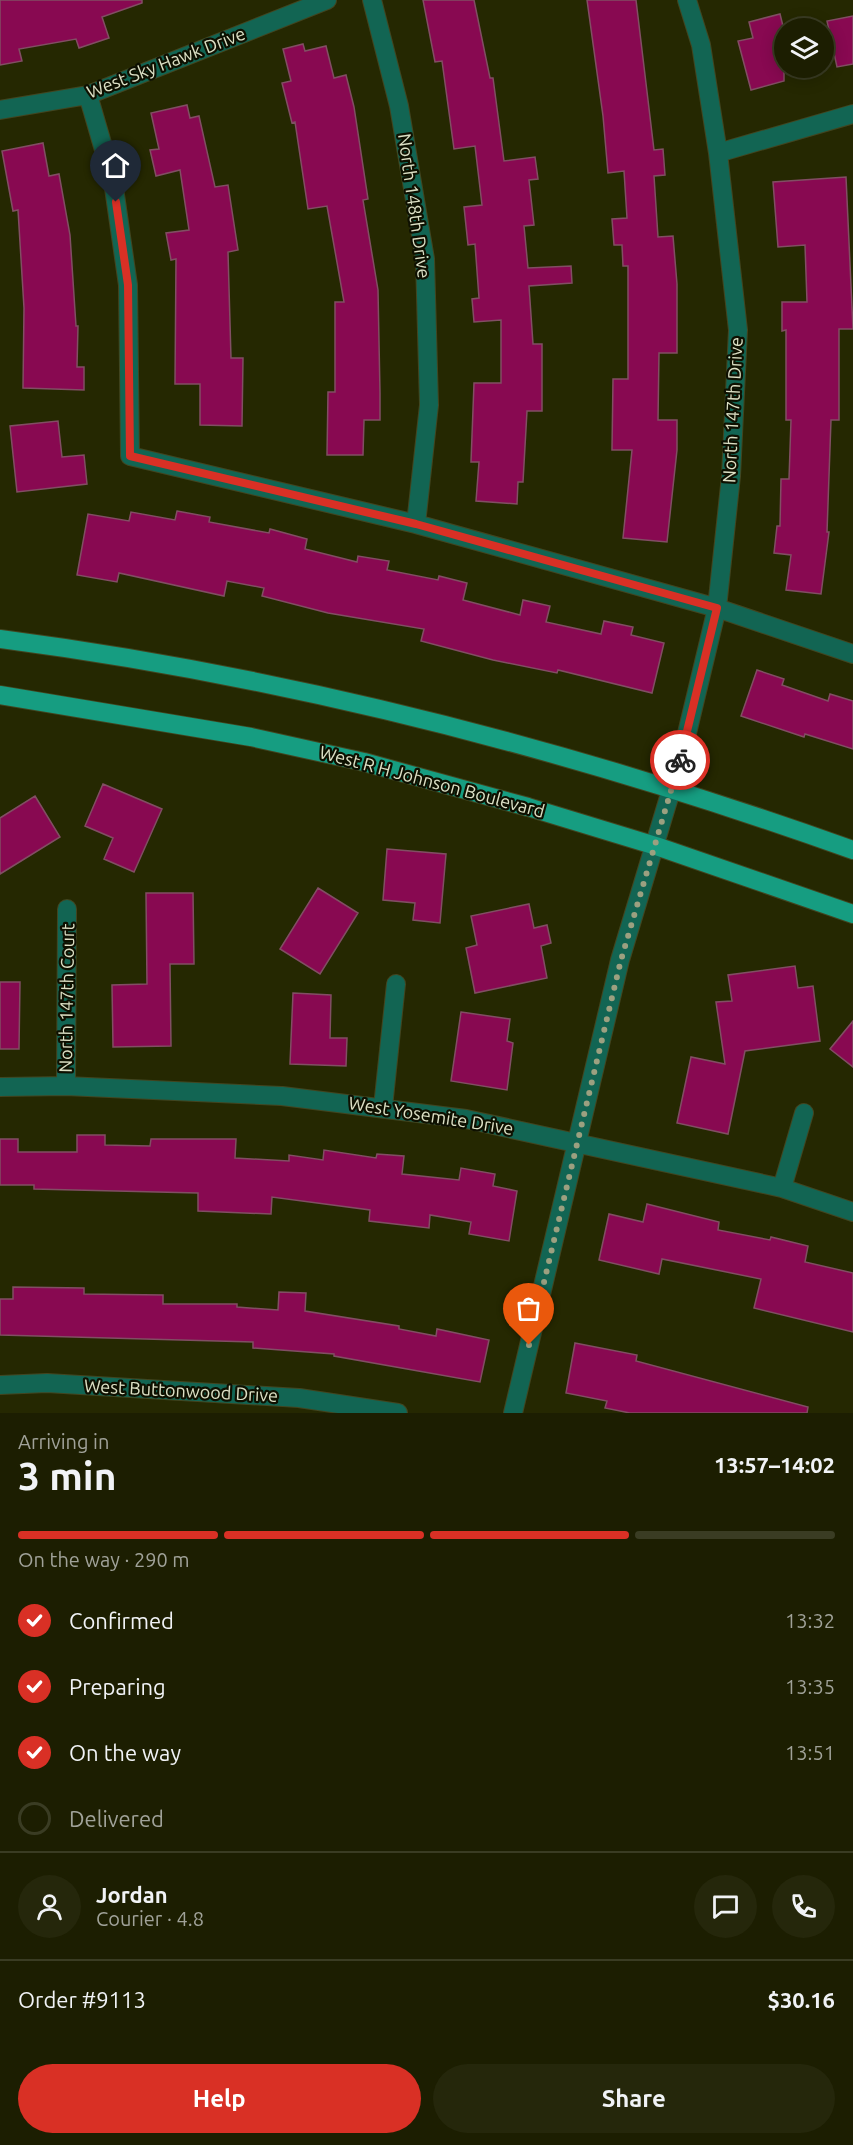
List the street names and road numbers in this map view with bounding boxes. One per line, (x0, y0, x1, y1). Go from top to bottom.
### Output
street label: West Sky Hawk Drive (84, 23, 248, 102)
street label: North 148th Drive (395, 132, 435, 280)
street label: North 147th Drive (718, 336, 746, 483)
street label: West R H Johnson Boulevard (317, 741, 547, 821)
street label: North 147th Court (55, 923, 77, 1073)
street label: West Yosemite Drive (347, 1092, 515, 1138)
street label: West Buttonwood Drive (84, 1375, 279, 1405)

